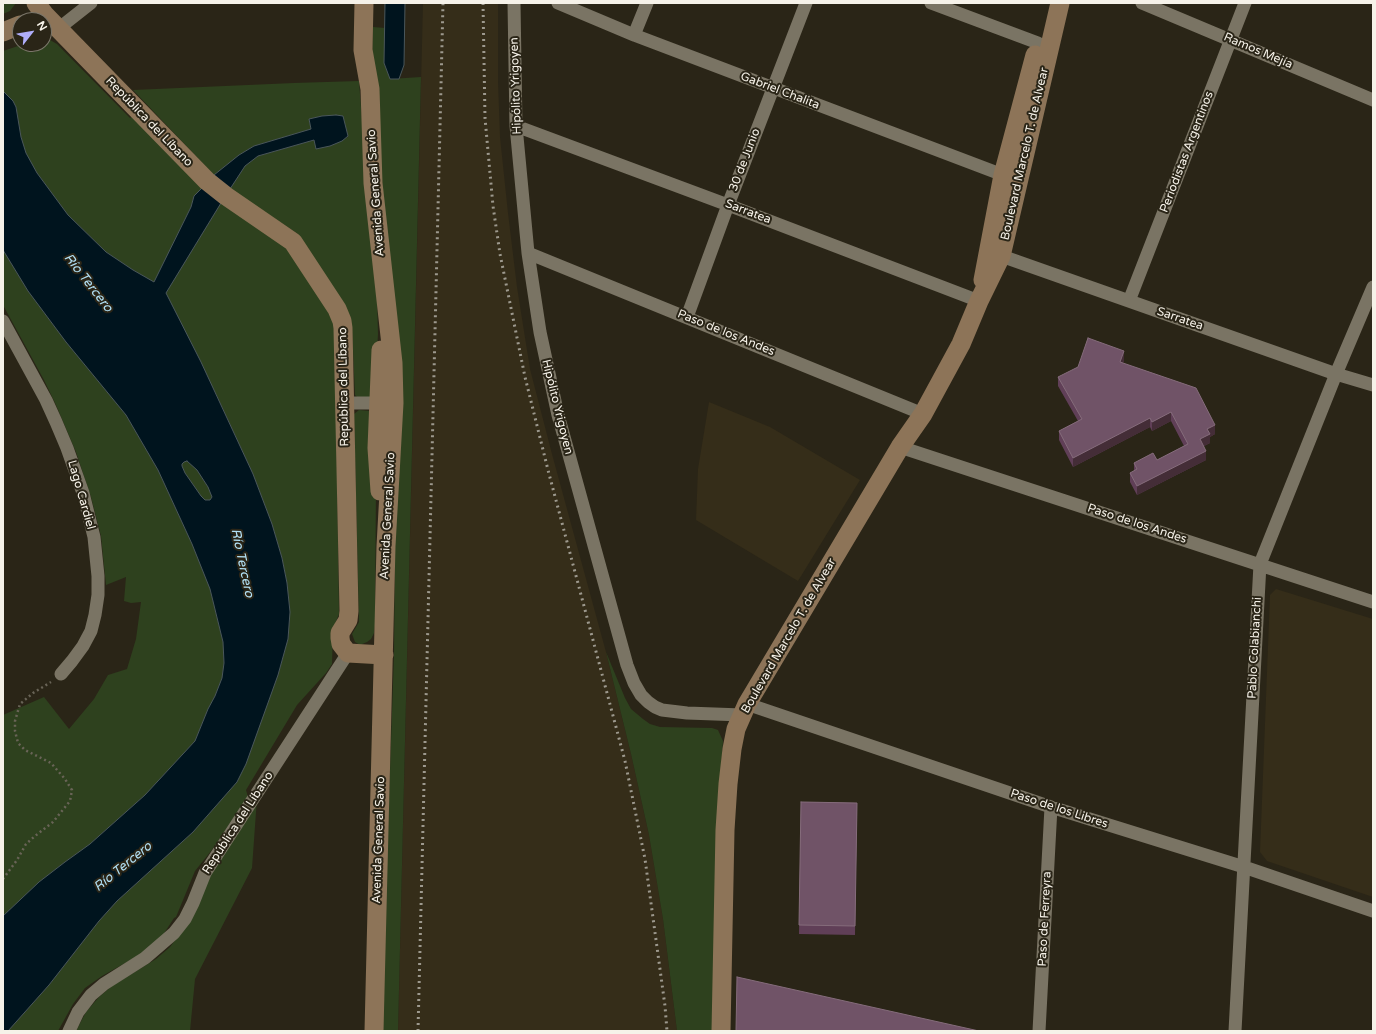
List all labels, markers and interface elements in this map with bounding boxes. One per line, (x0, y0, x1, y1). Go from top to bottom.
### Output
north arrow (12, 12, 52, 52)
text: N (34, 19, 50, 33)
street label: Ramos Mejía (1221, 30, 1295, 72)
street label: Hipólito Yrigoyen (507, 37, 525, 135)
street label: Boulevard Marcelo T. de Alvear (998, 66, 1052, 242)
street label: Gabriel Chalita (738, 69, 822, 113)
street label: República del Líbano (102, 74, 196, 170)
street label: Periodistas Argentinos (1157, 89, 1217, 215)
street label: 30 de Junio (726, 127, 764, 193)
street label: Avenida General Savio (364, 129, 388, 257)
street label: Sarratea (723, 197, 773, 227)
water label: Río Tercero (60, 251, 116, 315)
street label: Sarratea (1155, 304, 1205, 334)
street label: Paso de los Andes (675, 307, 777, 359)
street label: República del Líbano (336, 327, 352, 447)
street label: Hipólito Yrigoyen (538, 358, 576, 456)
street label: Avenida General Savio (377, 452, 399, 580)
street label: Lago Cardiel (64, 459, 98, 531)
street label: Paso de los Andes (1085, 501, 1189, 547)
water label: Río Tercero (227, 527, 257, 599)
street label: Boulevard Marcelo T. de Alvear (739, 556, 839, 716)
street label: Pablo Colabianchi (1245, 597, 1265, 699)
street label: República del Líbano (199, 769, 277, 877)
street label: Avenida General Savio (370, 776, 388, 904)
street label: Paso de los Libres (1008, 786, 1110, 832)
water label: Río Tercero (91, 839, 155, 895)
street label: Paso de Ferreyra (1035, 871, 1055, 967)

